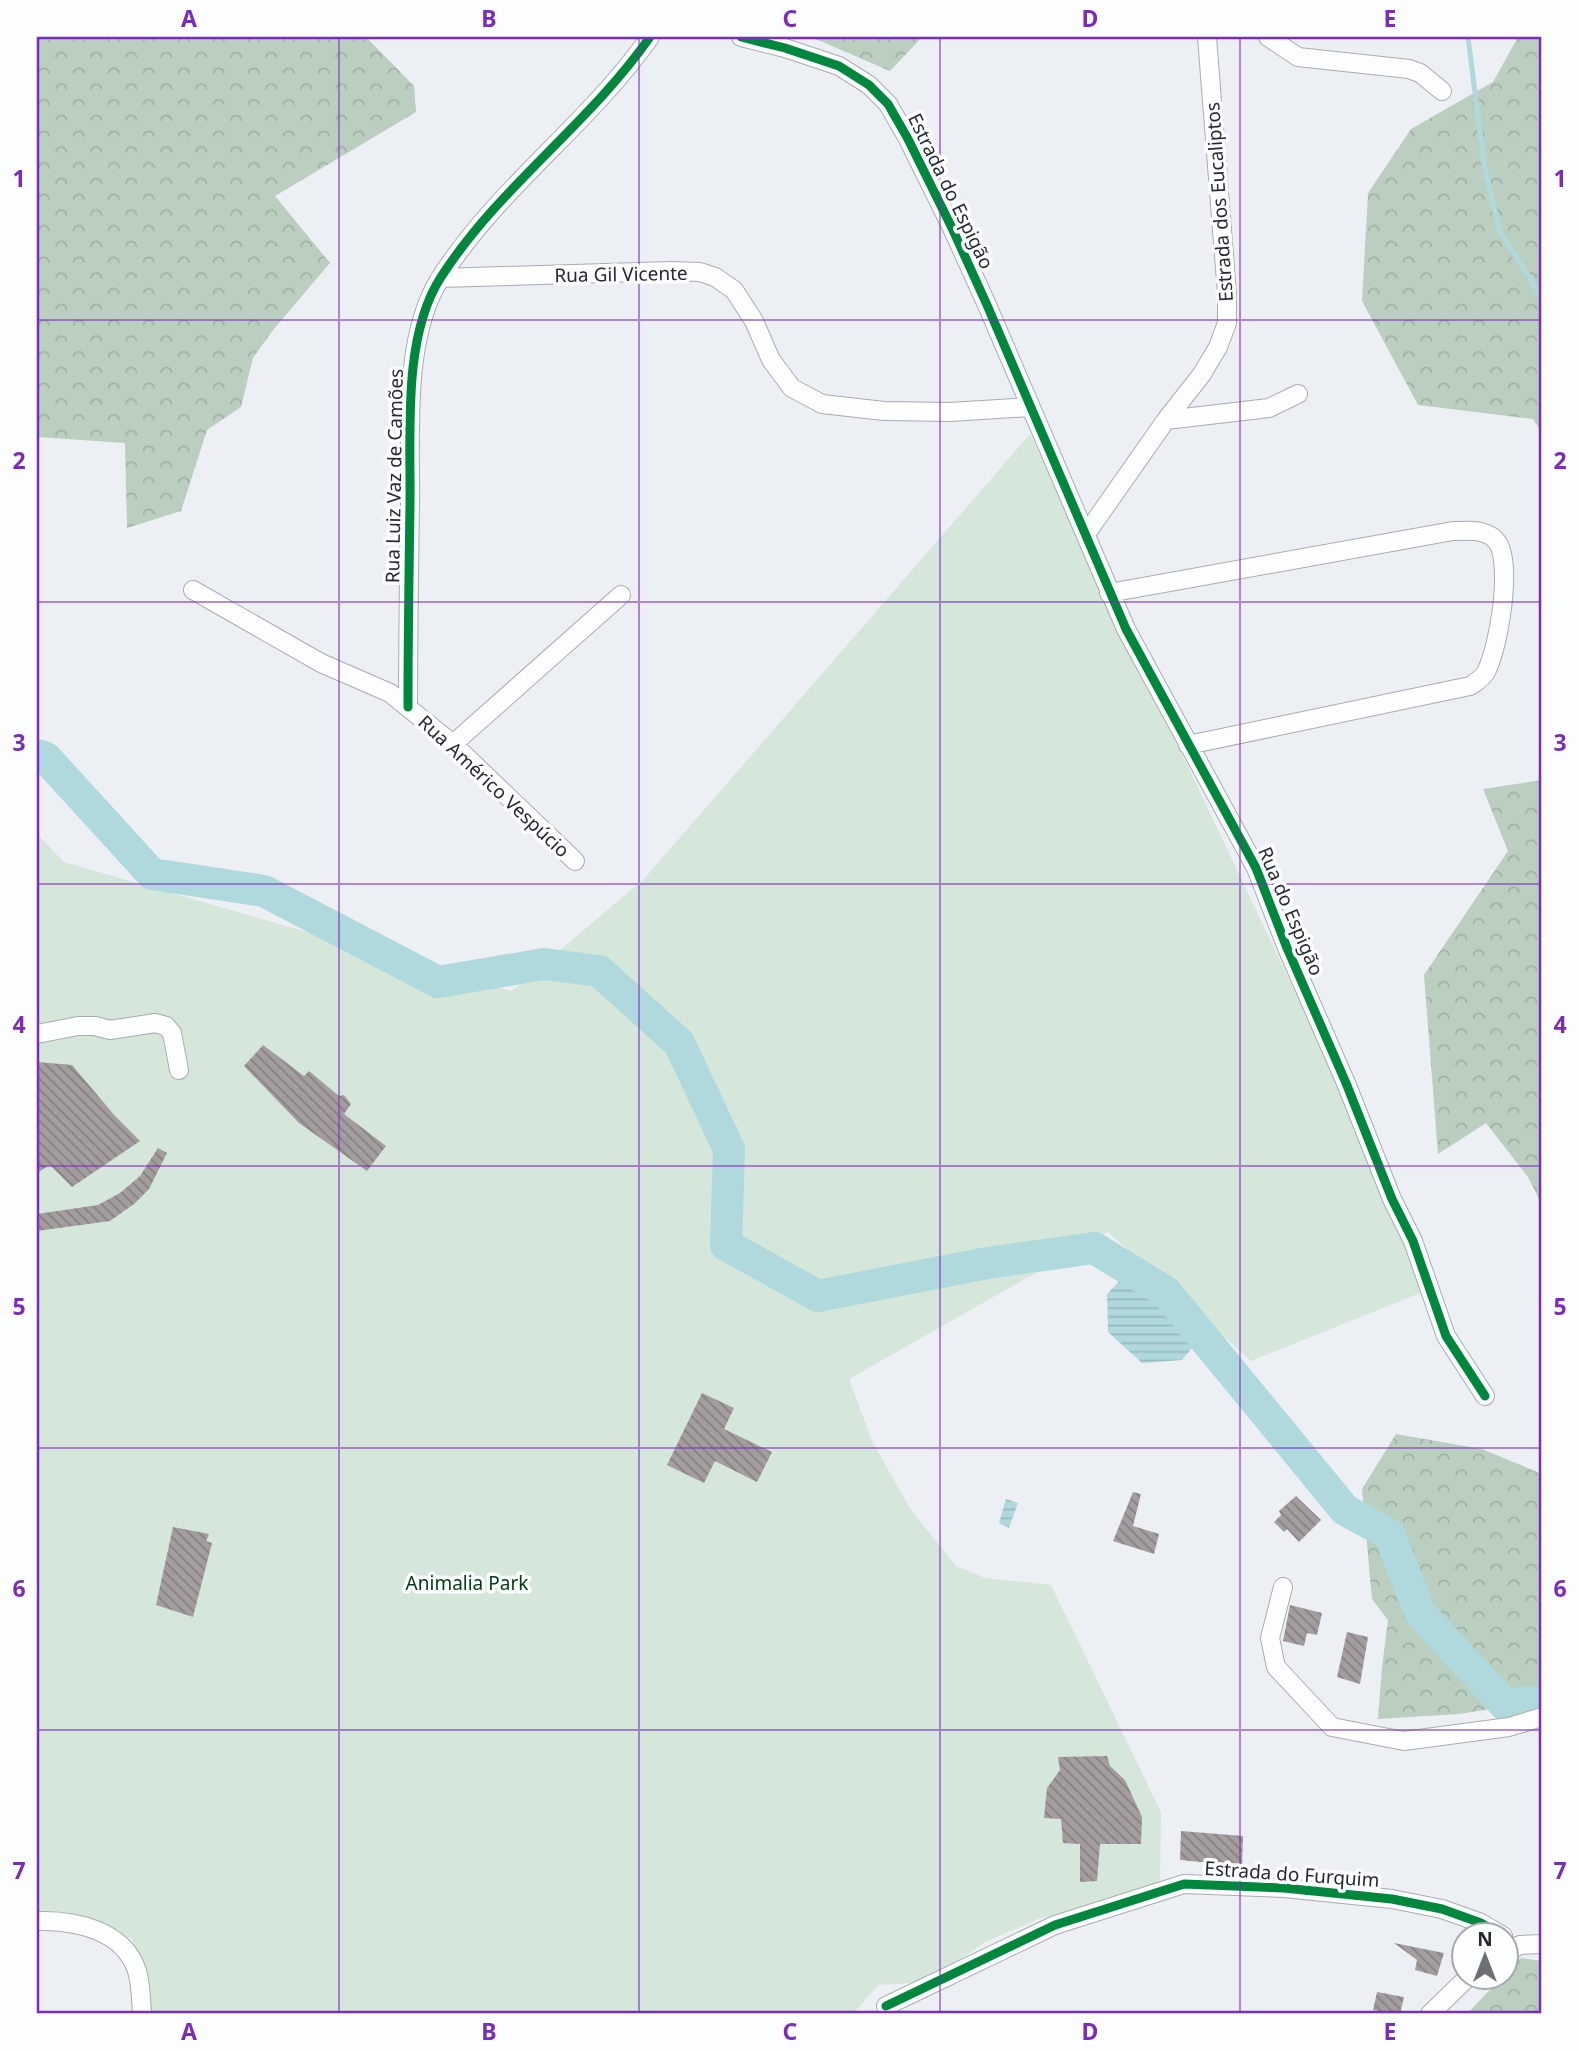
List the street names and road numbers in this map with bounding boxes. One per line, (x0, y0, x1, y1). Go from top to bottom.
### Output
street label: Estrada dos Eucaliptos (1199, 101, 1239, 303)
street label: Estrada do Espigão (902, 109, 1000, 273)
street label: Rua Gil Vicente (554, 260, 688, 288)
street label: Rua Luiz Vaz de Camões (379, 369, 409, 583)
street label: Rua Américo Vespúcio (413, 709, 575, 863)
street label: Rua do Espigão (1252, 843, 1330, 979)
street label: Estrada do Furquim (1204, 1855, 1380, 1893)

